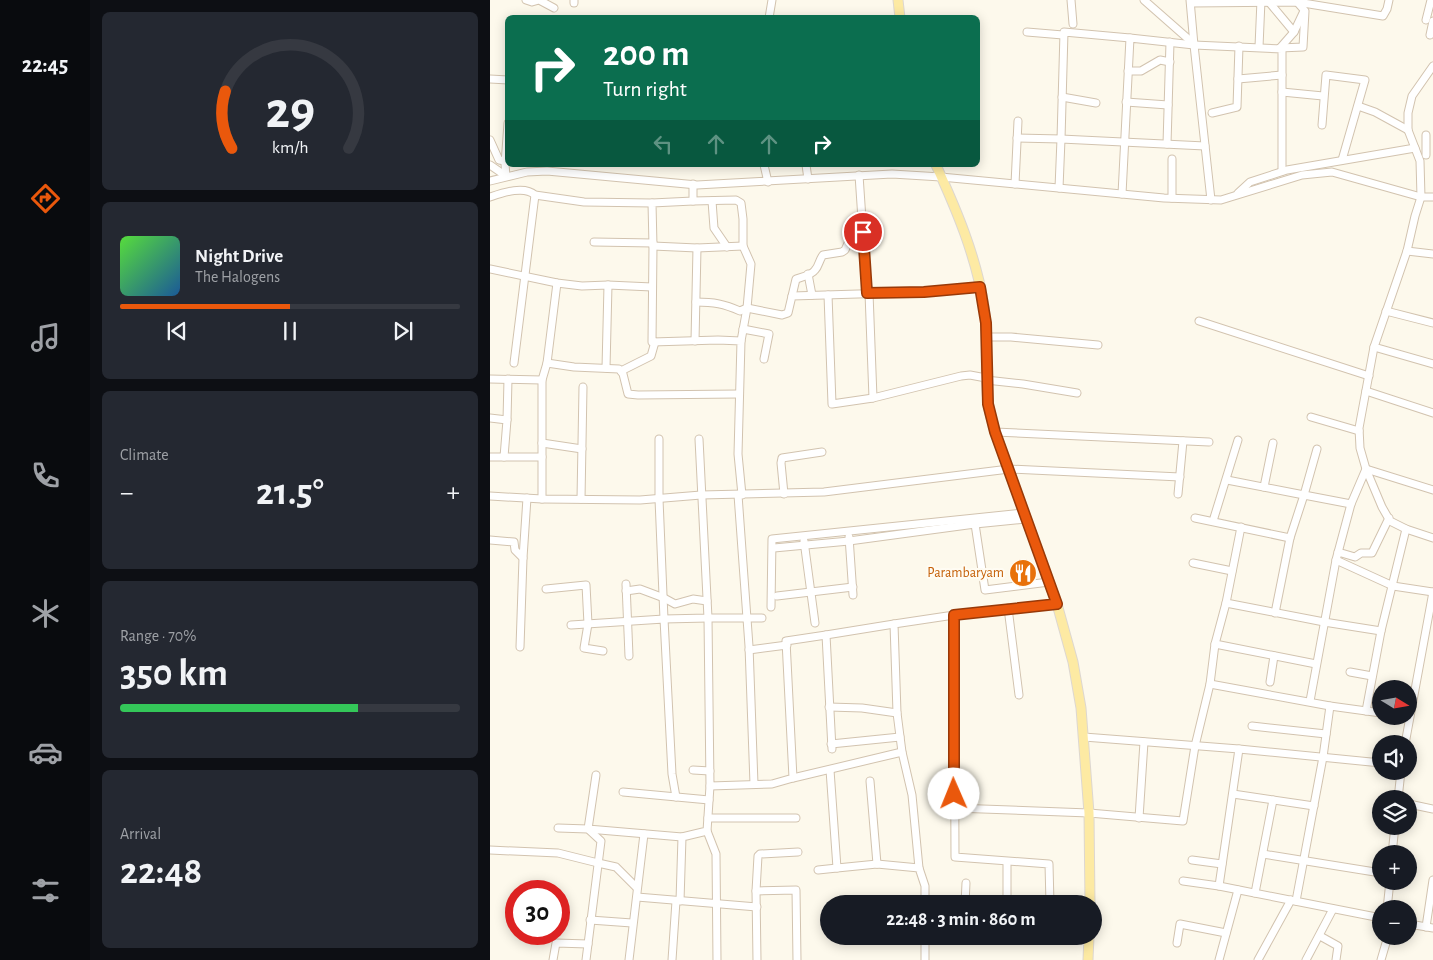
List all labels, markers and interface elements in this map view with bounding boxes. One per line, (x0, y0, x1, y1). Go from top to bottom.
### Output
icon: right (520, 35, 585, 100)
text: 200 m (603, 37, 690, 72)
text: 22:45 (22, 54, 68, 76)
text: Turn right (603, 78, 687, 100)
text: 29 (265, 85, 315, 137)
icon: left (649, 130, 677, 158)
icon: ahead (702, 130, 730, 158)
icon: ahead (755, 130, 783, 158)
icon: right (808, 130, 836, 158)
text: km/h (272, 139, 308, 157)
icon: directions (28, 181, 63, 216)
pin (842, 211, 884, 253)
icon: arrive (849, 218, 877, 246)
text: Night Drive (195, 247, 283, 266)
text: The Halogens (195, 269, 280, 285)
icon: previous (163, 317, 191, 345)
icon: pause (276, 317, 304, 345)
icon: next (389, 317, 417, 345)
icon: music (28, 320, 63, 355)
text: Climate (120, 447, 169, 463)
icon: phone (28, 458, 63, 493)
text: 21.5° (256, 474, 324, 512)
text: − (120, 479, 133, 507)
text: + (447, 479, 460, 507)
restaurant icon: Parambaryam (1008, 558, 1038, 588)
place label: Parambaryam (927, 566, 1004, 580)
icon: climate (28, 596, 63, 631)
text: Range · 70% (120, 628, 196, 644)
text: 350 km (120, 655, 228, 693)
north arrow (1372, 680, 1418, 725)
map controls (1372, 680, 1417, 945)
icon: car (28, 735, 63, 770)
button: sound (1372, 735, 1417, 780)
position arrow (927, 767, 979, 819)
button: layers (1372, 790, 1417, 835)
text: Arrival (120, 826, 161, 842)
button: + (1372, 845, 1417, 890)
text: 22:48 (120, 853, 202, 891)
icon: filters (28, 873, 63, 908)
speed limit sign: 30 (505, 880, 570, 945)
button: − (1372, 900, 1417, 945)
text: 22:48 · 3 min · 860 m (886, 910, 1036, 929)

